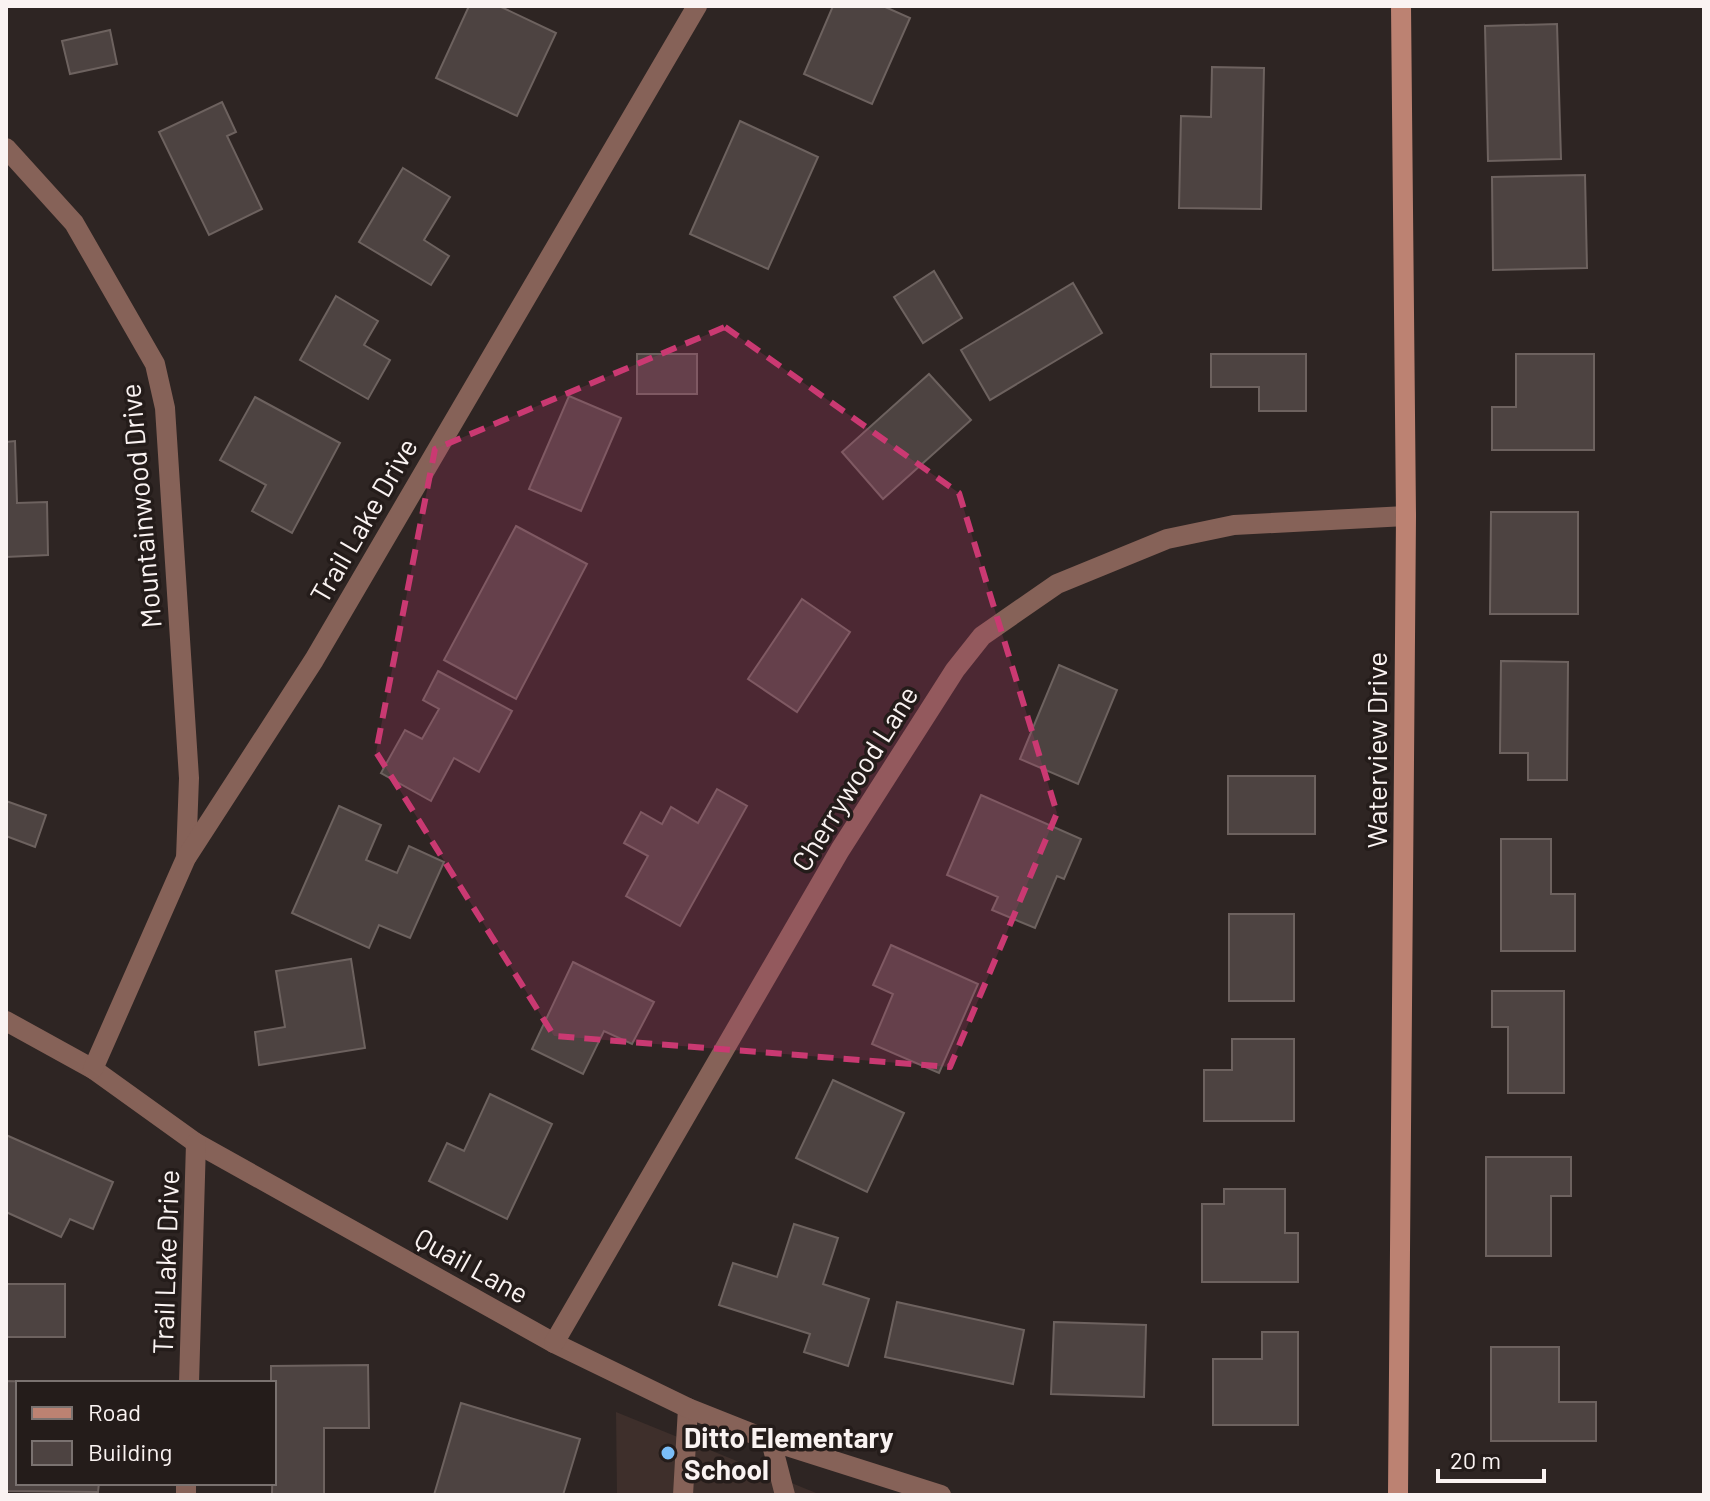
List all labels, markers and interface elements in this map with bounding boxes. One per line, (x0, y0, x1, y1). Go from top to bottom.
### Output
street label: Mountainwood Drive (112, 382, 168, 630)
street label: Trail Lake Drive (302, 432, 424, 608)
street label: Waterview Drive (1359, 652, 1393, 848)
street label: Cherrywood Lane (783, 679, 925, 877)
street label: Trail Lake Drive (145, 1169, 185, 1355)
street label: Quail Lane (409, 1220, 535, 1310)
legend (16, 1381, 276, 1485)
text: Road (88, 1397, 141, 1426)
place label: Ditto Elementary School (684, 1420, 894, 1486)
scale bar (1438, 1433, 1544, 1483)
text: Building (88, 1437, 172, 1466)
marker: Ditto Elementary School (659, 1444, 677, 1462)
text: 20 m (1450, 1445, 1501, 1474)

